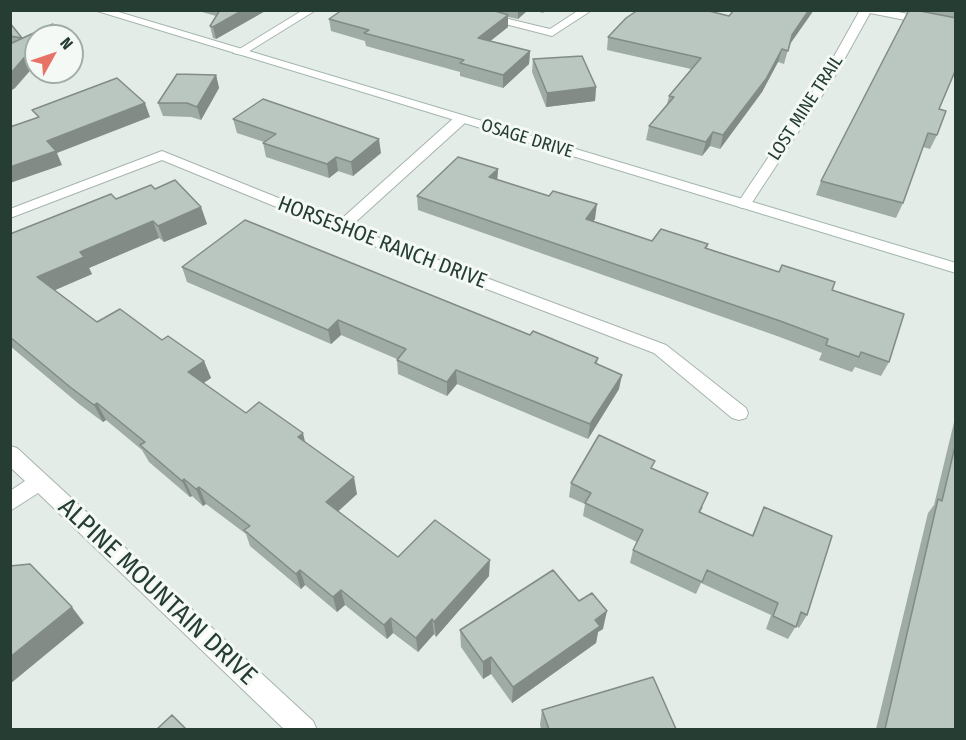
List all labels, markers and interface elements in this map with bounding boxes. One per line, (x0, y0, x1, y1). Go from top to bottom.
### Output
north arrow (24, 24, 84, 84)
text: N (56, 34, 77, 53)
street label: LOST MINE TRAIL (764, 51, 848, 165)
street label: OSAGE DRIVE (478, 115, 576, 163)
street label: HORSESHOE RANCH DRIVE (274, 192, 490, 294)
street label: ALPINE MOUNTAIN DRIVE (51, 492, 263, 692)

